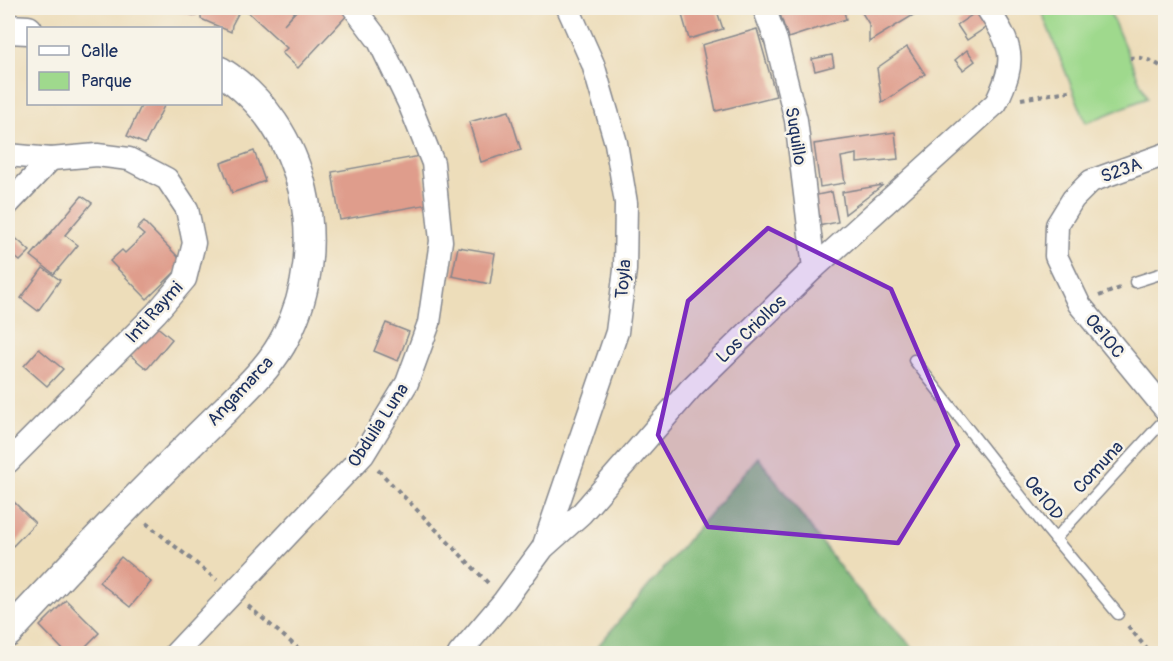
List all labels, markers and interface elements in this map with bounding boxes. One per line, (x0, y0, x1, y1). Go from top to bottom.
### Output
legend (27, 27, 222, 105)
text: Calle (81, 40, 118, 63)
text: Parque (81, 70, 131, 93)
street label: Suquillo (780, 105, 811, 167)
street label: S23A (1098, 152, 1145, 188)
street label: Toyla (610, 259, 637, 300)
street label: Inti Raymi (121, 277, 188, 348)
street label: Los Criollos (712, 290, 791, 368)
street label: Oe10C (1080, 309, 1130, 363)
street label: Angamarca (202, 351, 279, 431)
street label: Obdulia Luna (343, 379, 414, 472)
street label: Comuna (1068, 436, 1129, 499)
street label: Oe10D (1019, 471, 1068, 525)

